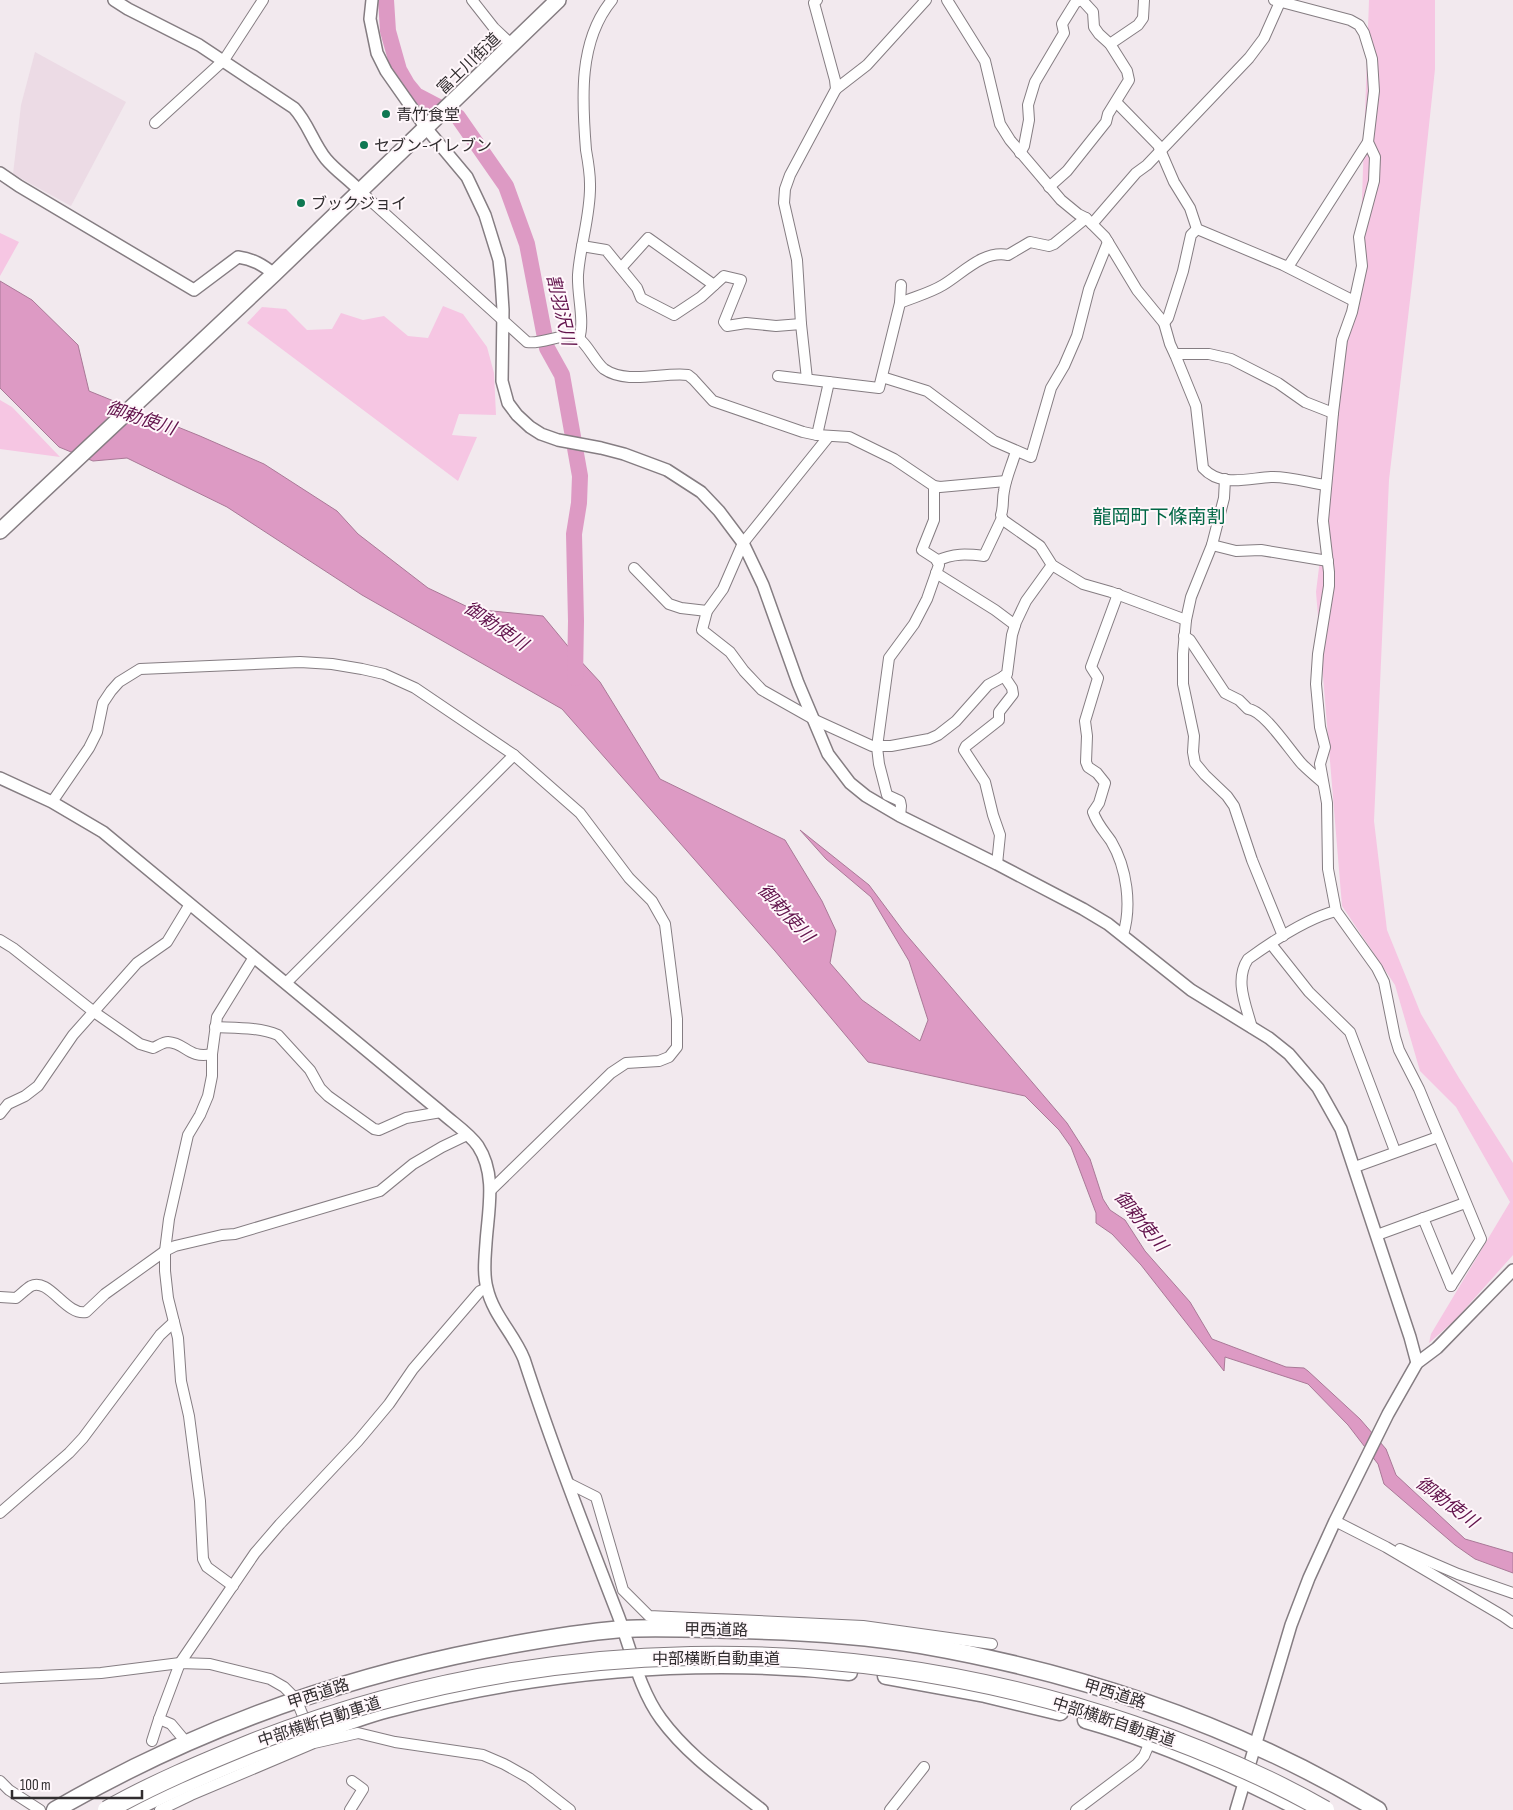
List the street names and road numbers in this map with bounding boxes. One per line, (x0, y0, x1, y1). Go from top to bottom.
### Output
street label: 富士川街道 (434, 29, 504, 99)
street label: 甲西道路 (684, 1620, 748, 1641)
street label: 中部横断自動車道 (652, 1650, 780, 1669)
street label: 甲西道路 (285, 1676, 352, 1713)
street label: 甲西道路 (1081, 1676, 1148, 1713)
street label: 中部横断自動車道 (256, 1694, 383, 1751)
street label: 中部横断自動車道 (1050, 1694, 1177, 1751)

